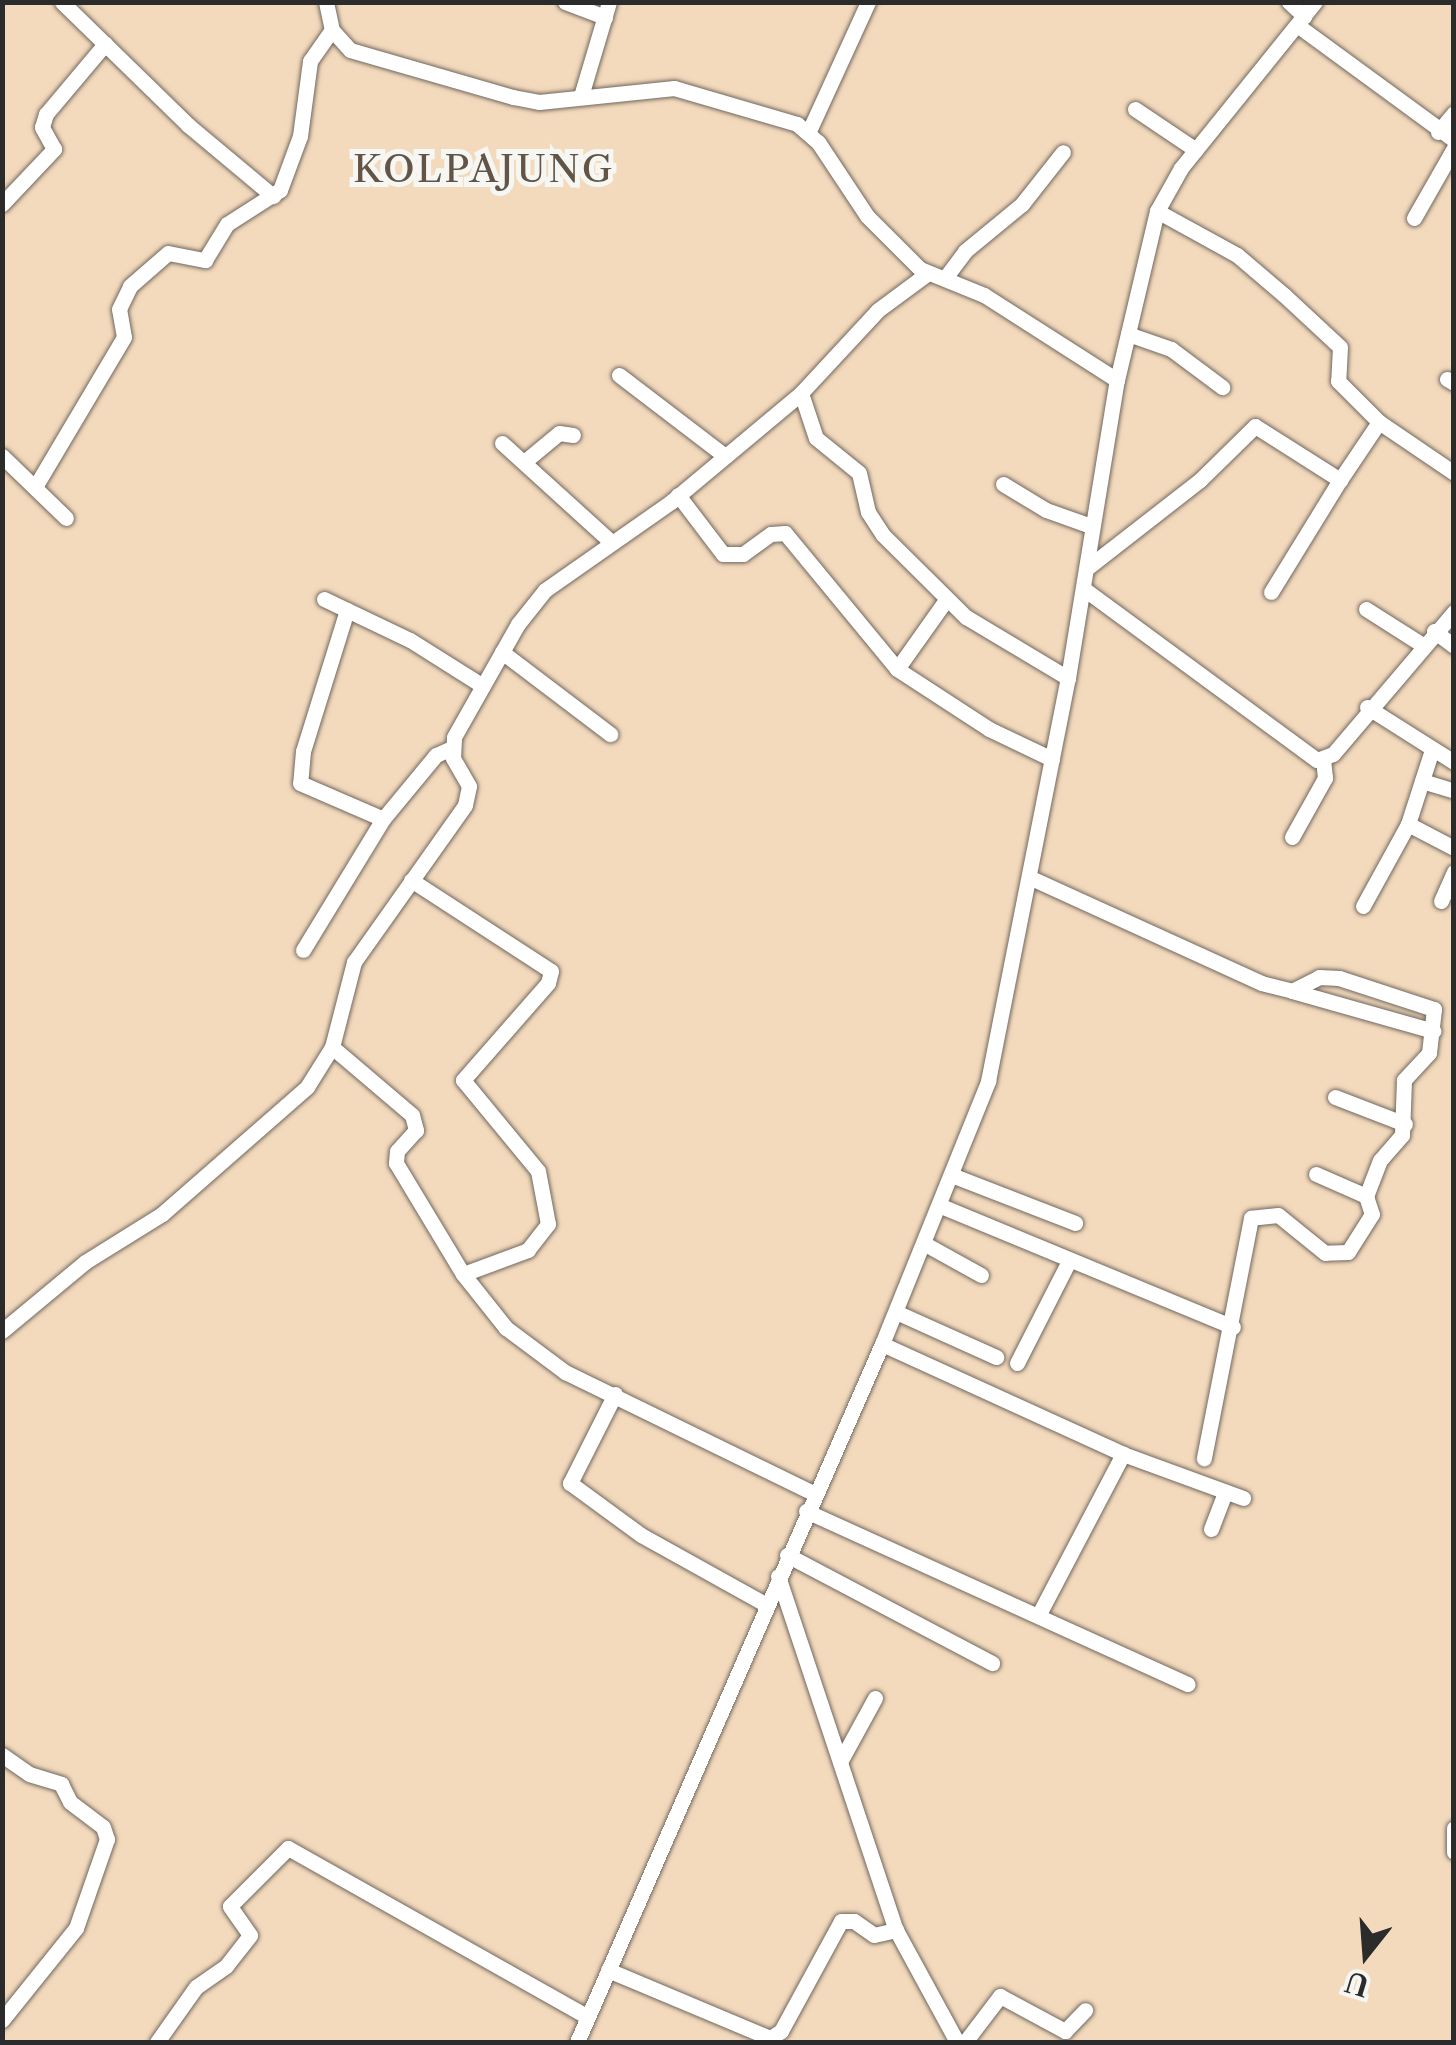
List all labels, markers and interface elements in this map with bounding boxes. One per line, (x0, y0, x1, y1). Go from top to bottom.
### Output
district label: KOLPAJUNG (353, 146, 615, 192)
north arrow (1316, 1905, 1416, 2005)
text: U (1341, 1964, 1373, 2003)

